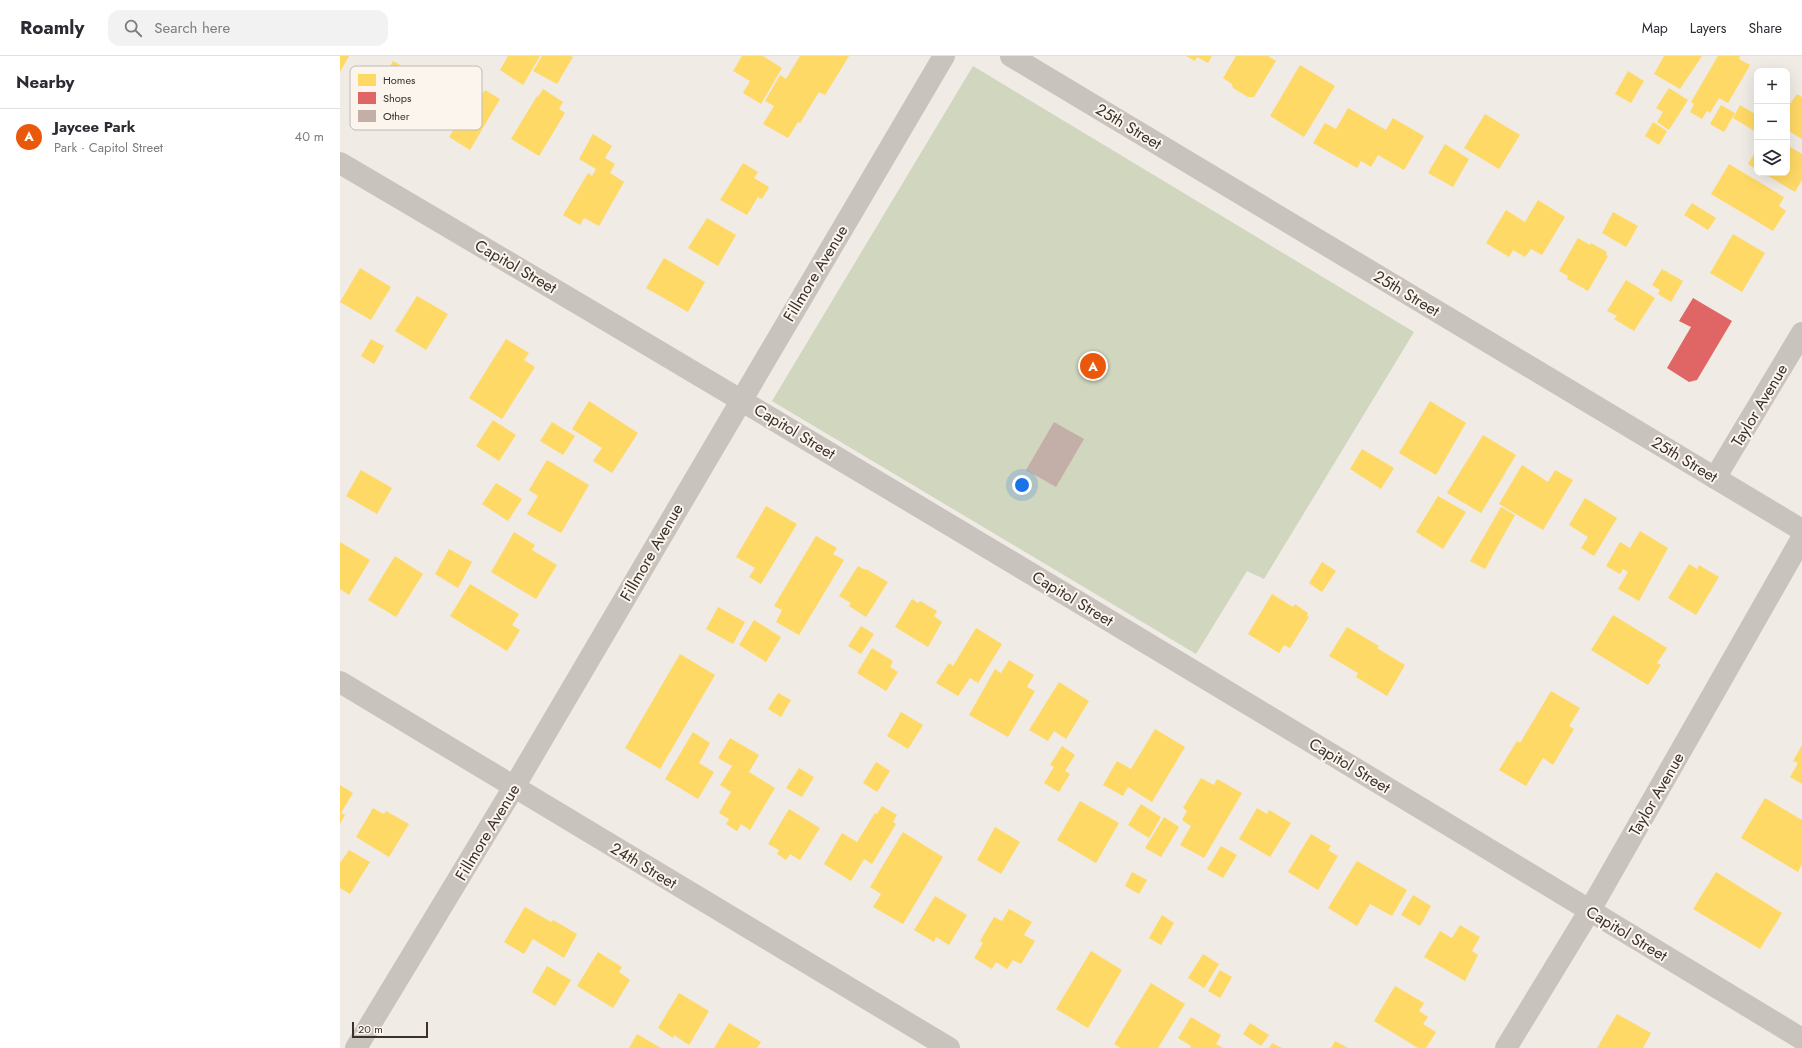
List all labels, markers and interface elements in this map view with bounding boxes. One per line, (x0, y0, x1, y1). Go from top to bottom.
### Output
search box (108, 10, 388, 46)
text: Roamly (20, 14, 84, 41)
icon: search (122, 17, 144, 39)
text: Search here (154, 17, 230, 39)
text: Map (1642, 18, 1668, 38)
text: Layers (1690, 18, 1726, 38)
text: Share (1748, 18, 1782, 38)
legend (350, 66, 482, 130)
map controls (1754, 68, 1790, 176)
button: + (1754, 68, 1790, 104)
text: Nearby (16, 70, 74, 94)
text: Homes (383, 72, 416, 88)
text: Shops (383, 90, 412, 106)
street label: 25th Street (1091, 98, 1166, 155)
button: − (1754, 104, 1790, 140)
text: Other (383, 108, 410, 124)
text: Jaycee Park (54, 116, 135, 138)
text: A (24, 127, 34, 146)
text: 40 m (295, 127, 324, 146)
text: Park · Capitol Street (54, 138, 163, 157)
button: layers (1754, 140, 1790, 176)
street label: Fillmore Avenue (778, 221, 853, 326)
street label: Capitol Street (471, 234, 561, 299)
street label: 25th Street (1369, 265, 1444, 322)
pin: A (1080, 351, 1106, 381)
street label: Taylor Avenue (1726, 359, 1793, 451)
street label: Capitol Street (750, 398, 840, 465)
street label: 25th Street (1647, 431, 1722, 488)
your location (1012, 475, 1032, 495)
street label: Fillmore Avenue (614, 499, 689, 605)
street label: Capitol Street (1028, 565, 1118, 632)
street label: Capitol Street (1305, 732, 1395, 799)
street label: Taylor Avenue (1623, 748, 1690, 840)
street label: Fillmore Avenue (450, 780, 525, 885)
street label: 24th Street (606, 837, 681, 894)
street label: Capitol Street (1582, 900, 1672, 967)
scale bar (352, 1020, 428, 1039)
text: 20 m (358, 1021, 383, 1037)

